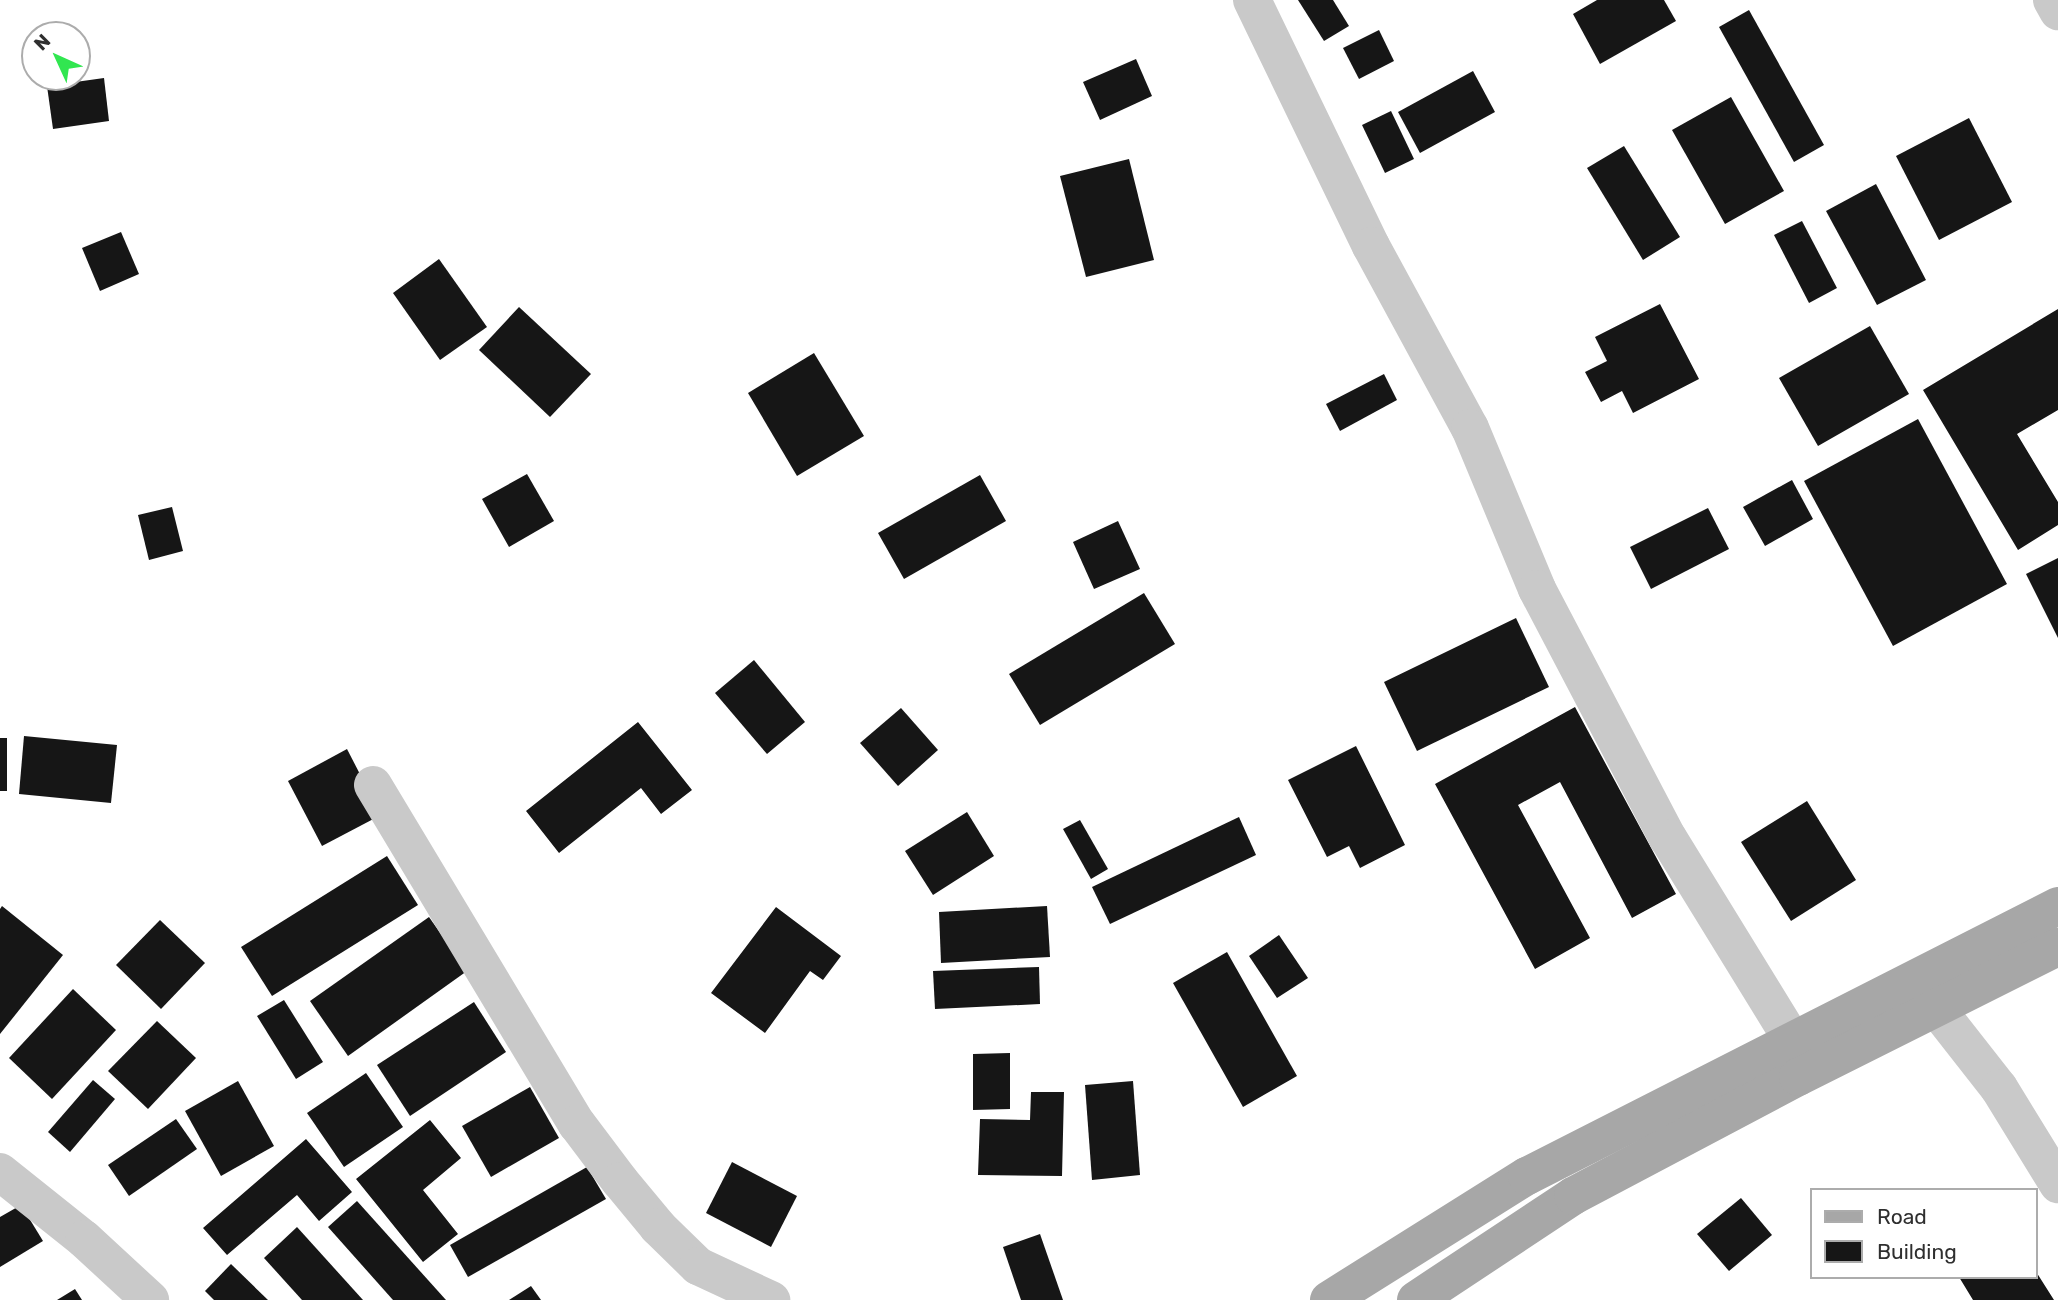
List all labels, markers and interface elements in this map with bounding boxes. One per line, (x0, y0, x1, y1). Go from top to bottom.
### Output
north arrow (21, 21, 91, 91)
text: N (29, 29, 55, 55)
legend (1810, 1188, 2037, 1279)
text: Road (1877, 1204, 1927, 1229)
text: Building (1877, 1239, 1957, 1264)

